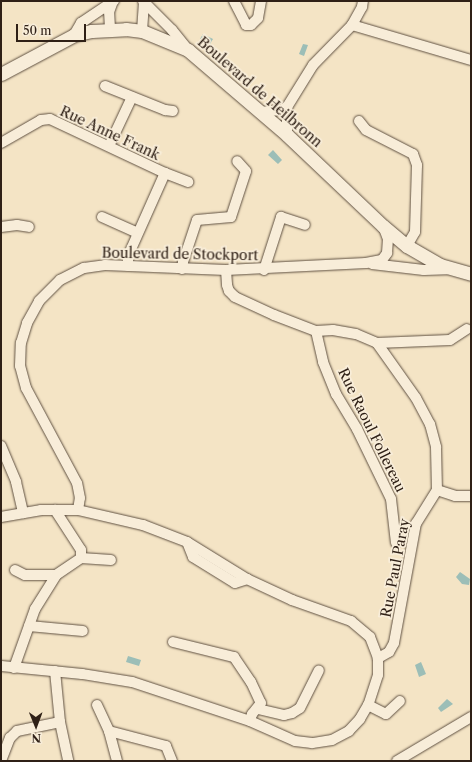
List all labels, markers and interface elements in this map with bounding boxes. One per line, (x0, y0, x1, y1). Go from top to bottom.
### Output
scale bar (18, 16, 88, 42)
text: 50 m (23, 23, 52, 38)
street label: Boulevard de Heilbronn (194, 33, 326, 151)
street label: Rue Anne Frank (57, 102, 163, 164)
street label: Boulevard de Stockport (101, 244, 259, 264)
street label: Rue Raoul Follereau (335, 365, 409, 495)
street label: Rue Paul Paray (377, 517, 413, 619)
north arrow (16, 706, 56, 746)
text: N (31, 731, 41, 745)

